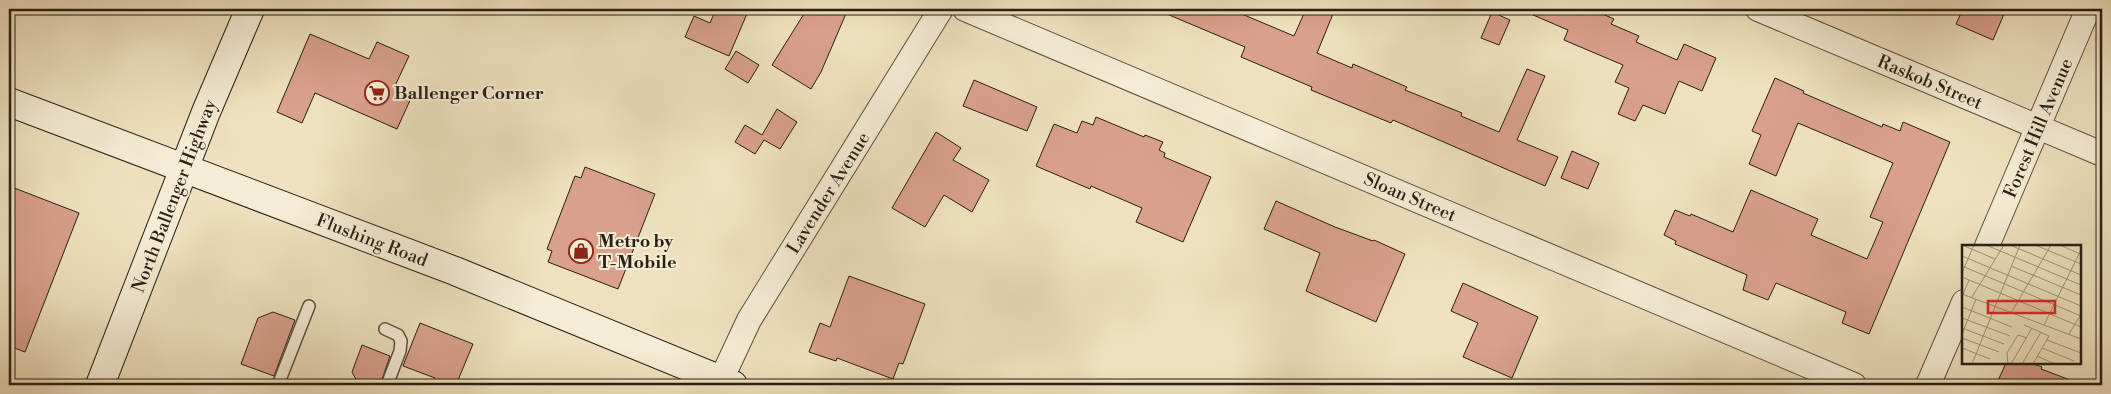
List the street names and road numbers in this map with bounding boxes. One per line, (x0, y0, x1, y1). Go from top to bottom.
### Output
street label: Raskob Street (1874, 50, 1986, 115)
street label: Forest Hill Avenue (1999, 55, 2078, 202)
street label: North Ballenger Highway (127, 96, 222, 296)
street label: Lavender Avenue (782, 128, 875, 259)
street label: Sloan Street (1360, 168, 1460, 227)
street label: Flushing Road (313, 209, 432, 273)

